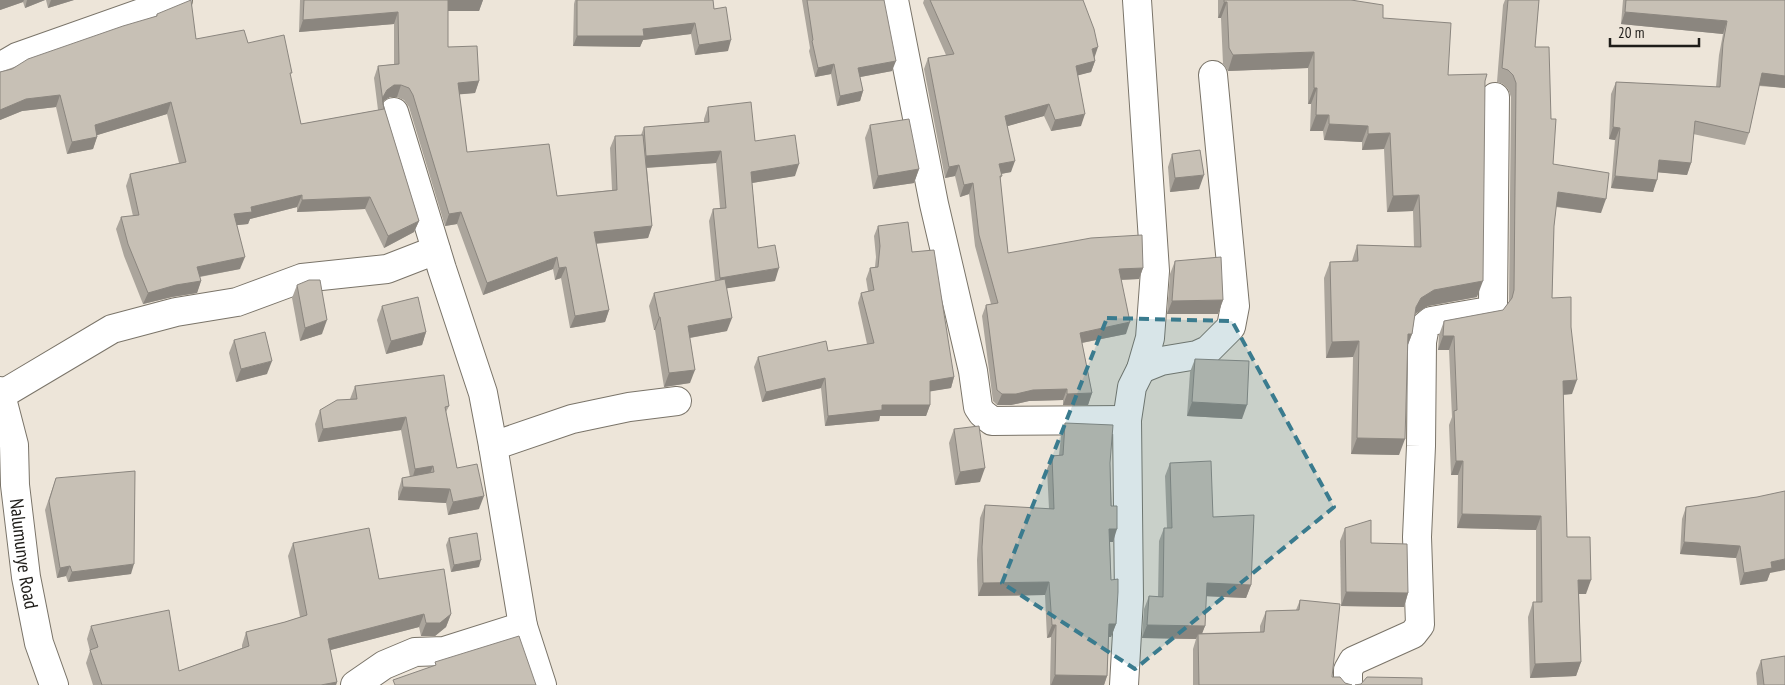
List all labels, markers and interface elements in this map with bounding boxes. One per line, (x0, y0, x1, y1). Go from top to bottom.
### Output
scale bar (1610, 15, 1699, 47)
text: 20 m (1618, 23, 1644, 42)
street label: Nalumunye Road (5, 497, 44, 611)

